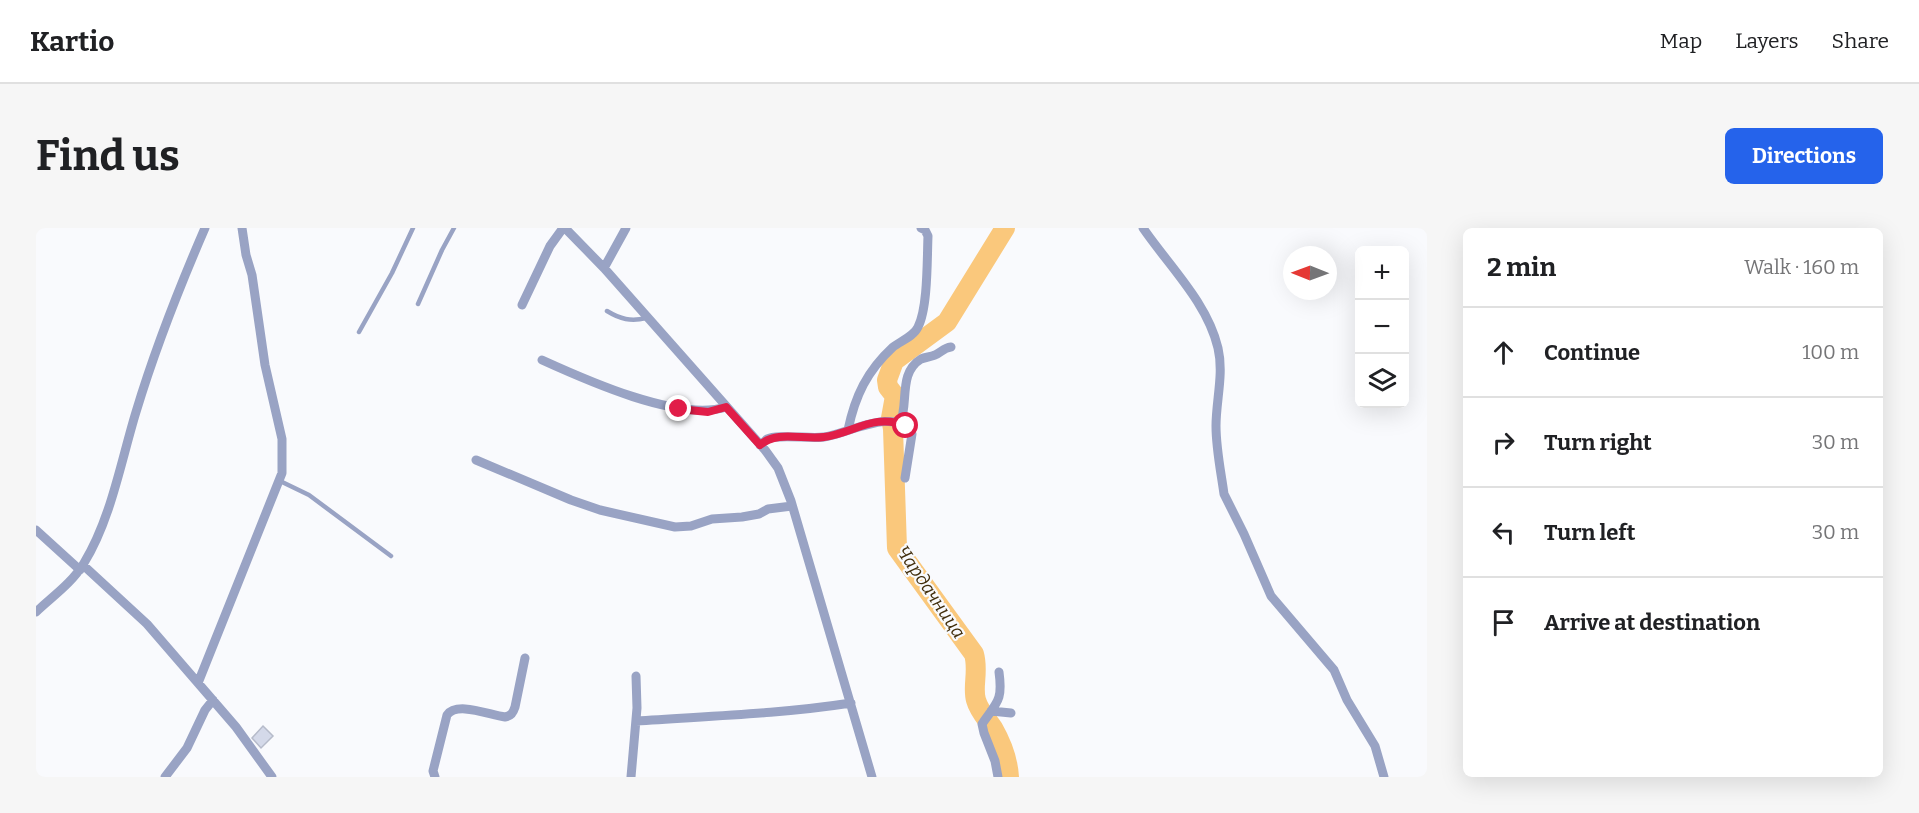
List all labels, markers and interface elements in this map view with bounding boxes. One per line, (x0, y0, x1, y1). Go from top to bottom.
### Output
text: Kartio (30, 25, 114, 58)
text: Map (1660, 28, 1702, 54)
text: Layers (1735, 28, 1799, 54)
text: Share (1832, 28, 1889, 54)
button: Directions (1725, 128, 1883, 184)
text: Find us (36, 131, 180, 181)
north arrow (1283, 246, 1337, 300)
map controls (1355, 246, 1409, 408)
button: + (1355, 246, 1409, 300)
text: 2 min (1487, 252, 1556, 283)
text: Walk · 160 m (1744, 255, 1859, 279)
button: − (1355, 300, 1409, 354)
icon: ahead (1487, 336, 1520, 369)
text: Continue (1544, 339, 1640, 366)
text: 100 m (1802, 340, 1859, 364)
button: layers (1355, 354, 1409, 408)
route end (665, 395, 691, 421)
route start (892, 412, 918, 438)
icon: right (1487, 426, 1520, 459)
text: Turn right (1544, 429, 1652, 456)
text: 30 m (1812, 430, 1859, 454)
icon: left (1487, 516, 1520, 549)
text: Turn left (1544, 519, 1636, 546)
text: 30 m (1812, 520, 1859, 544)
water label: Чардачница (892, 541, 970, 643)
icon: arrive (1487, 606, 1520, 639)
text: Arrive at destination (1544, 609, 1760, 636)

